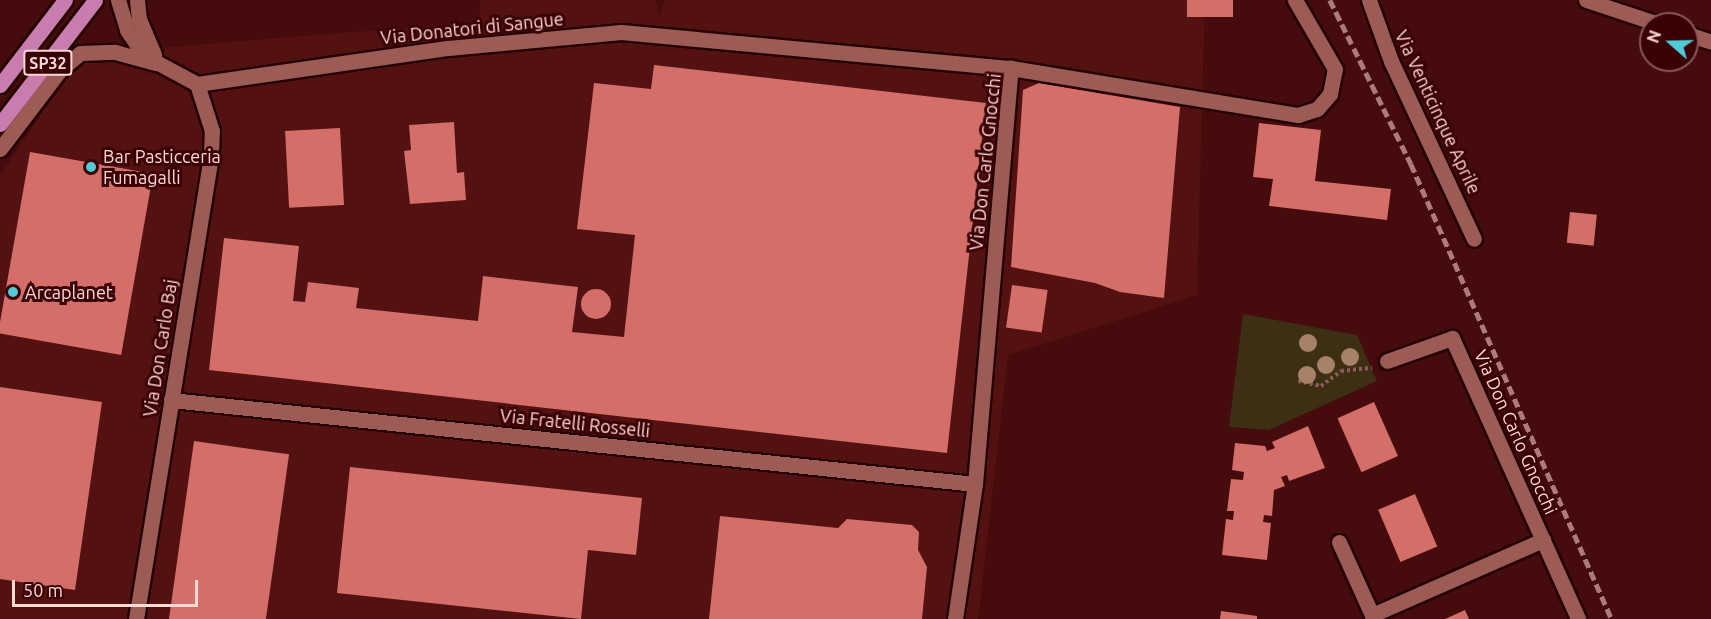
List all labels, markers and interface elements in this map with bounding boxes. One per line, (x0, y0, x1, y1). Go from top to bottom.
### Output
street label: Via Donatori di Sangue (379, 8, 565, 48)
north arrow (1639, 12, 1699, 72)
street label: Via Venticinque Aprile (1391, 27, 1485, 197)
text: N (1643, 28, 1664, 45)
road number: SP32 (22, 50, 74, 76)
street label: Via Don Carlo Gnocchi (965, 72, 1005, 252)
place label: Bar Pasticceria Fumagalli (103, 146, 221, 188)
marker: Bar Pasticceria Fumagalli (84, 160, 98, 174)
street label: Via Don Carlo Baj (138, 278, 182, 418)
place label: Arcaplanet (25, 281, 113, 303)
marker: Arcaplanet (6, 285, 20, 299)
street label: Via Don Carlo Gnocchi (1470, 346, 1562, 518)
street label: Via Fratelli Rosselli (499, 404, 651, 442)
scale bar (15, 568, 201, 606)
text: 50 m (23, 580, 63, 600)

